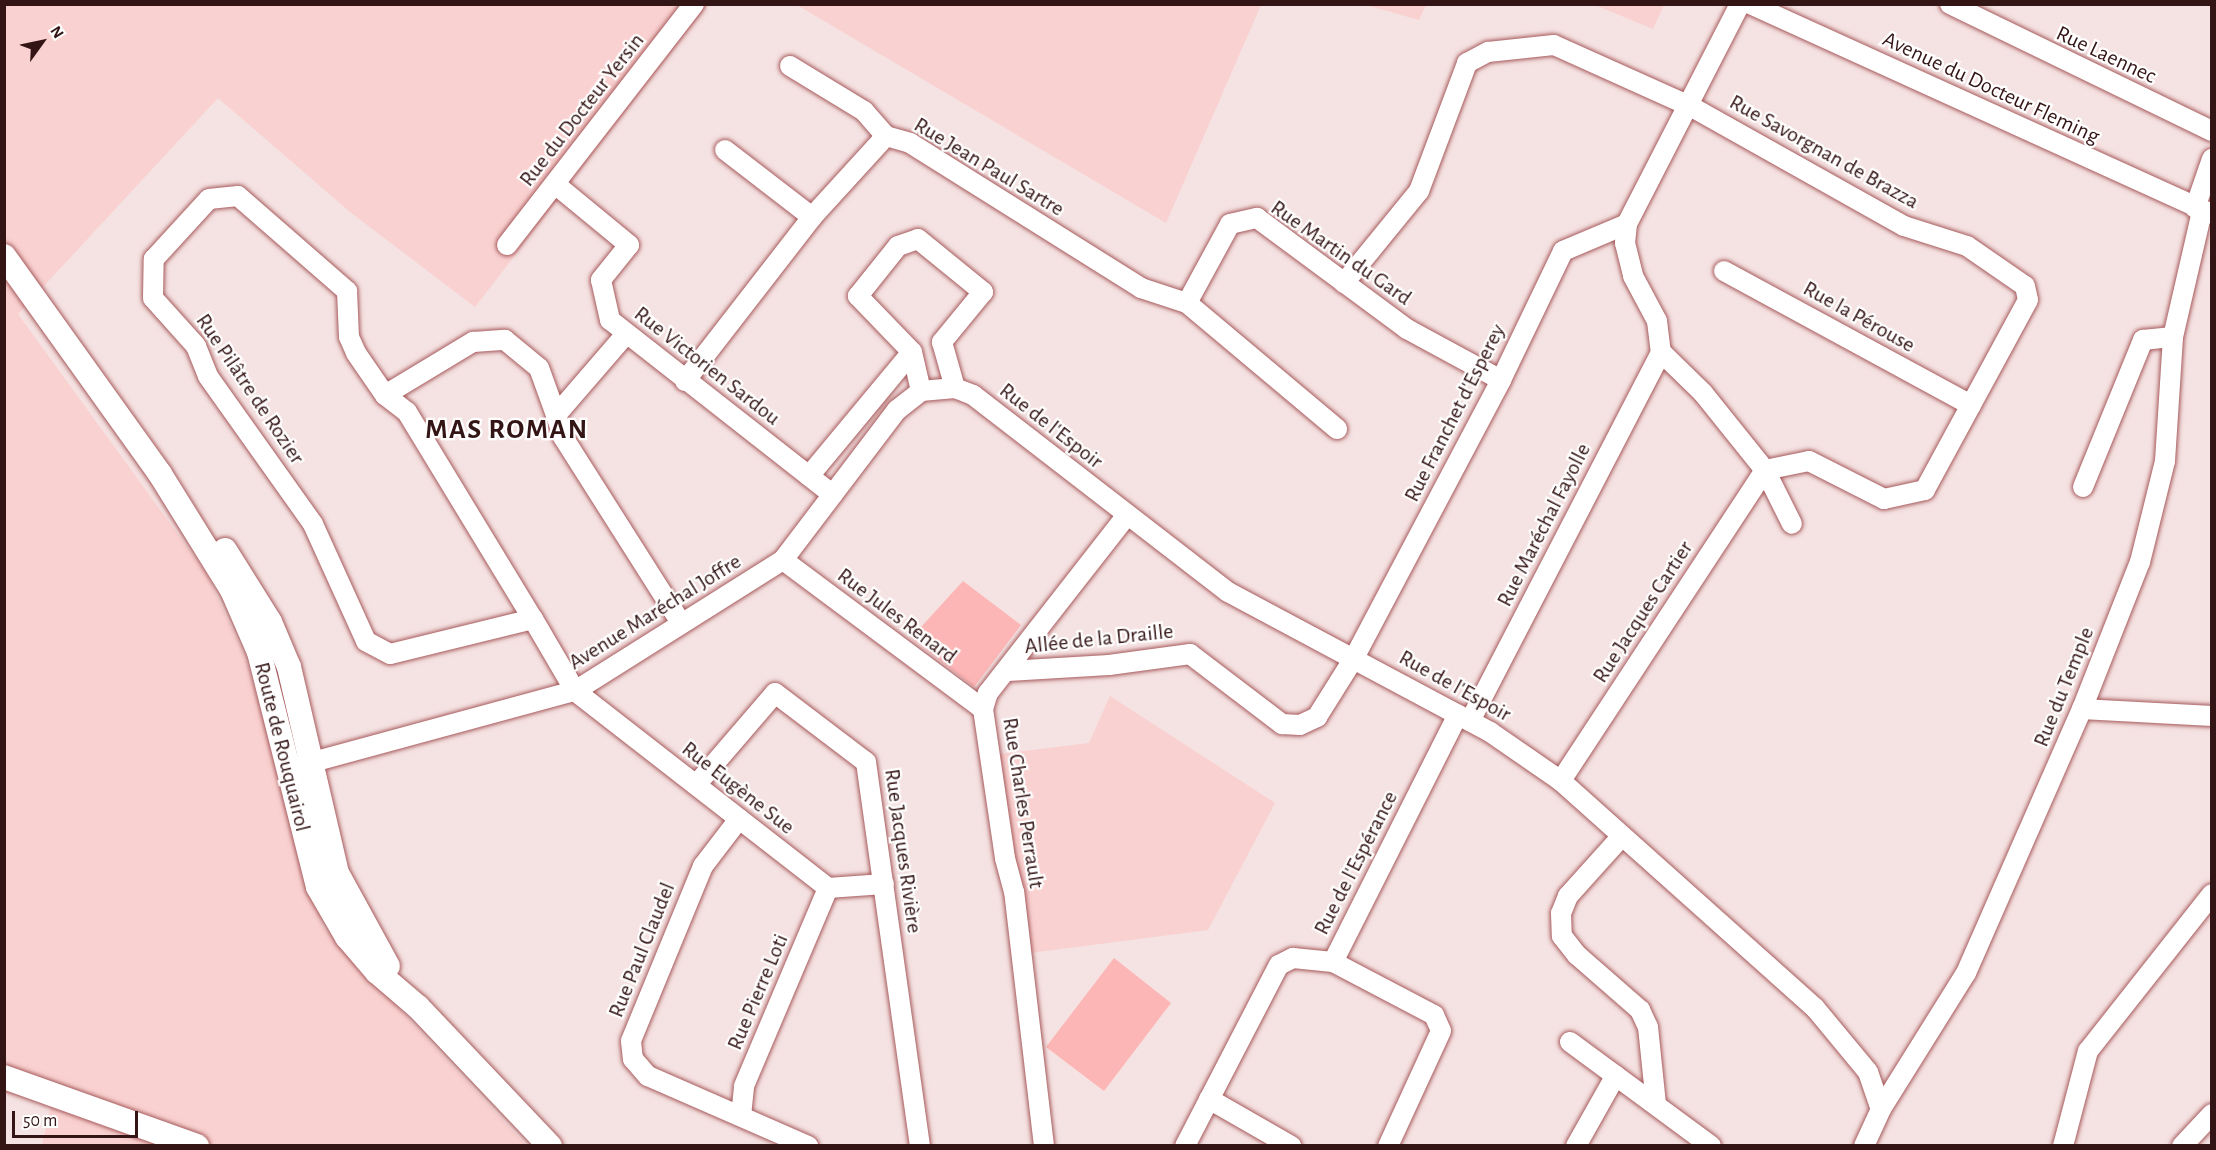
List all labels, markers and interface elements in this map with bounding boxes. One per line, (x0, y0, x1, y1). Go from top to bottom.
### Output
north arrow (12, 12, 72, 72)
street label: Rue Laennec (2052, 20, 2160, 90)
text: N (47, 23, 67, 41)
street label: Avenue du Docteur Fleming (1878, 26, 2104, 150)
street label: Rue du Docteur Yersin (514, 28, 650, 192)
street label: Rue Savorgnan de Brazza (1725, 89, 1923, 215)
street label: Rue Jean Paul Sartre (909, 112, 1069, 222)
street label: Rue Martin du Gard (1265, 195, 1417, 311)
street label: Rue la Pérouse (1798, 275, 1920, 359)
street label: Rue Victorien Sardou (629, 301, 785, 431)
street label: Rue Pilâtre de Rozier (190, 309, 310, 469)
street label: Rue Franchet d'Esperey (1399, 320, 1511, 506)
street label: Rue de l'Espoir (994, 377, 1108, 475)
district label: MAS ROMAN (425, 413, 589, 447)
street label: Rue Maréchal Fayolle (1491, 439, 1597, 611)
street label: Rue Jacques Cartier (1587, 536, 1699, 688)
street label: Avenue Maréchal Joffre (564, 548, 746, 676)
street label: Rue Jules Renard (832, 562, 962, 670)
street label: Allée de la Draille (1023, 618, 1175, 660)
street label: Rue du Temple (2028, 623, 2100, 751)
street label: Rue de l'Espoir (1394, 644, 1516, 728)
street label: Route de Rouquairol (248, 660, 316, 834)
street label: Rue Charles Perrault (996, 716, 1050, 890)
street label: Rue Eugène Sue (676, 736, 800, 840)
street label: Rue Jacques Rivière (878, 767, 928, 935)
street label: Rue de l'Espérance (1308, 787, 1404, 939)
street label: Rue Paul Claudel (603, 879, 681, 1021)
street label: Rue Pierre Loti (722, 930, 794, 1054)
scale bar (15, 1099, 141, 1137)
text: 50 m (23, 1112, 57, 1130)

